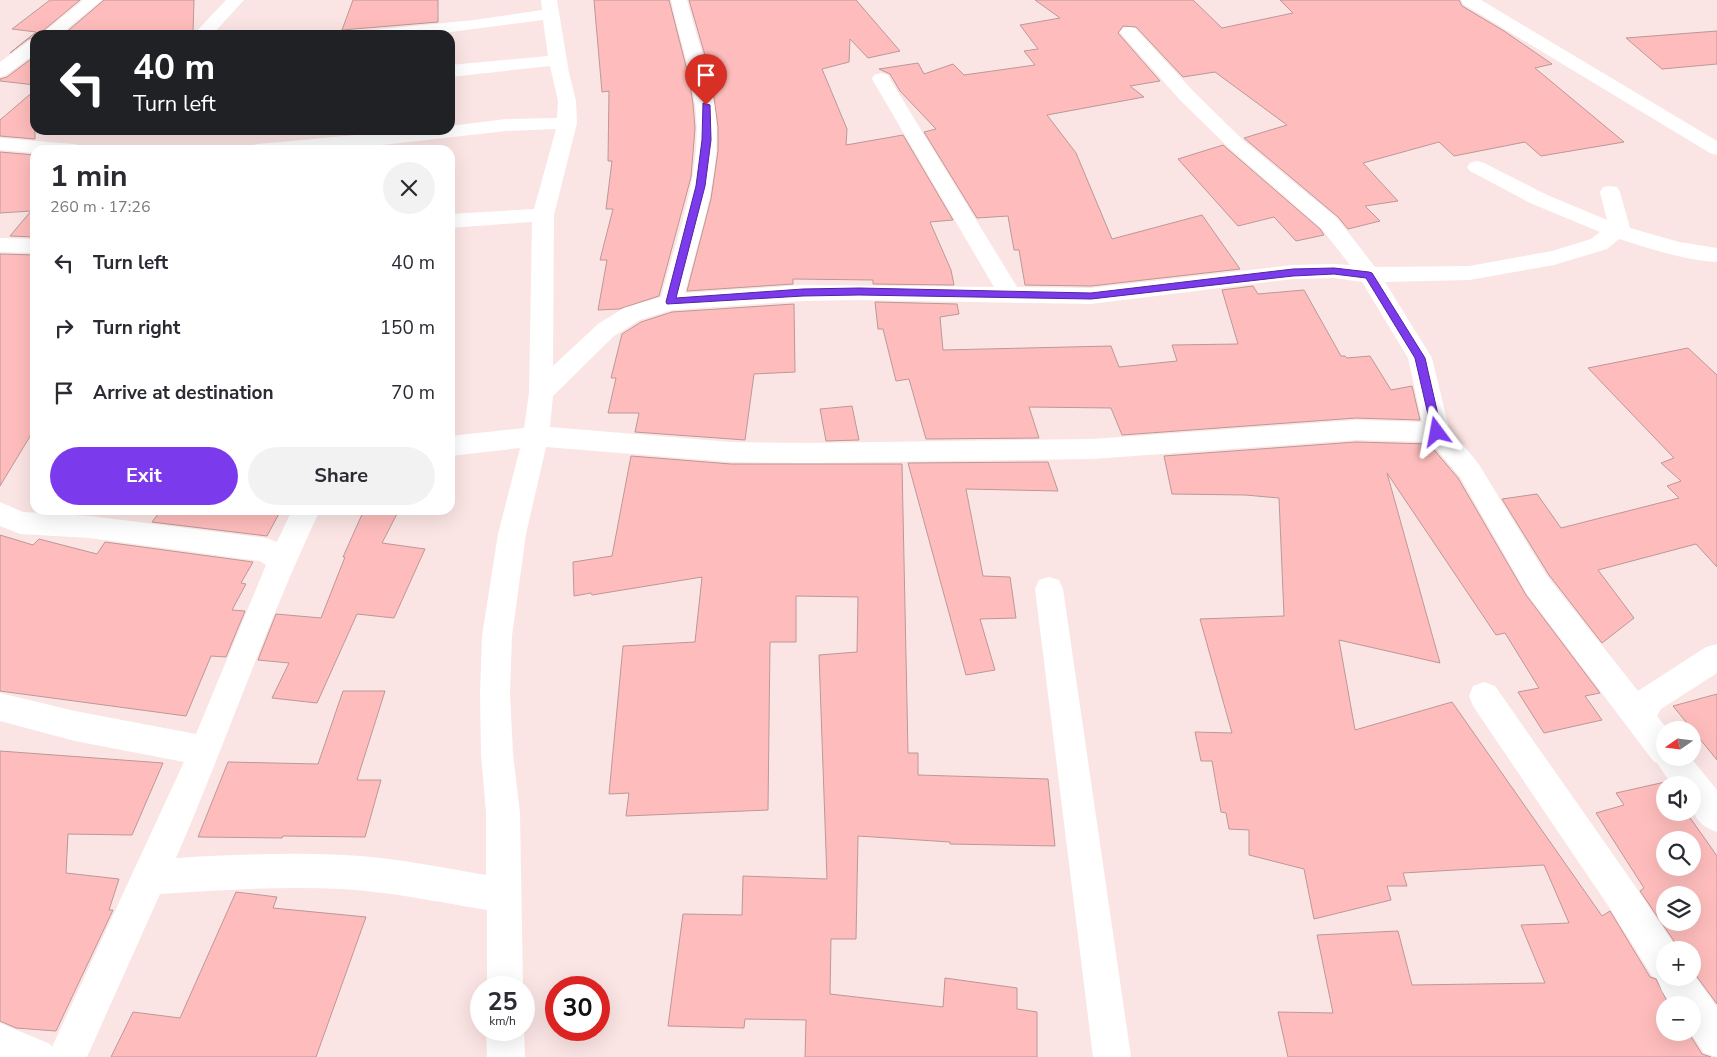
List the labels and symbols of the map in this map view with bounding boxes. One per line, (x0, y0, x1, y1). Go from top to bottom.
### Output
pin (685, 54, 727, 105)
position arrow (1410, 405, 1462, 457)
north arrow (1656, 721, 1701, 766)
speed limit sign: 30 (545, 976, 610, 1041)

